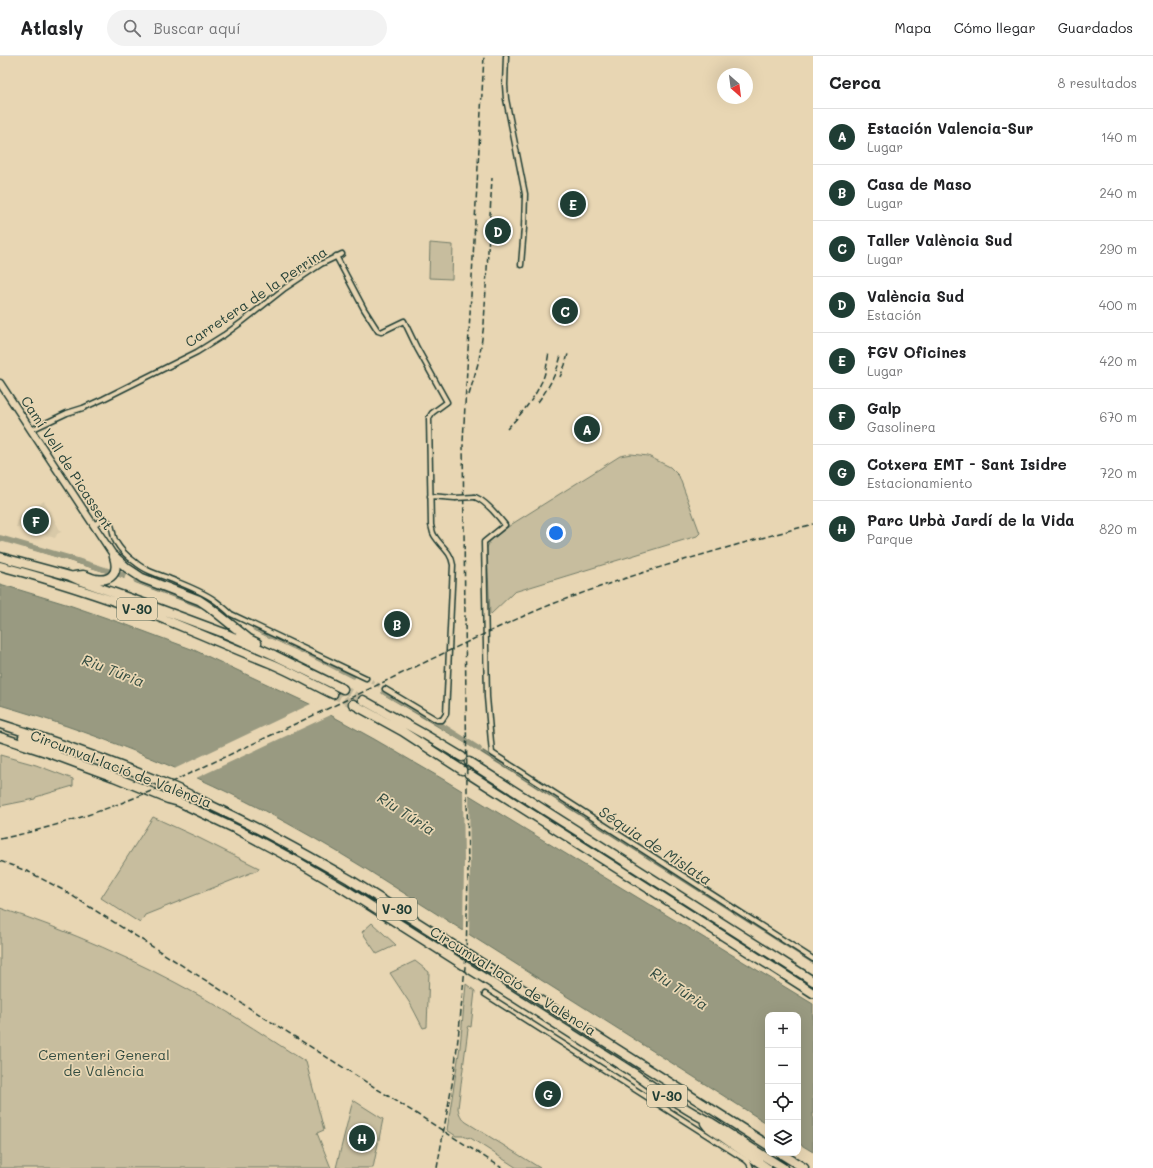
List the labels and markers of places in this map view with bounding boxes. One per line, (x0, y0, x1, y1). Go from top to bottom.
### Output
pin: E (560, 189, 586, 219)
pin: D (485, 216, 511, 246)
pin: C (552, 296, 578, 326)
pin: A (574, 414, 600, 444)
pin: F (23, 506, 49, 536)
pin: B (384, 609, 410, 639)
pin: G (535, 1079, 561, 1109)
pin: H (349, 1123, 375, 1153)

